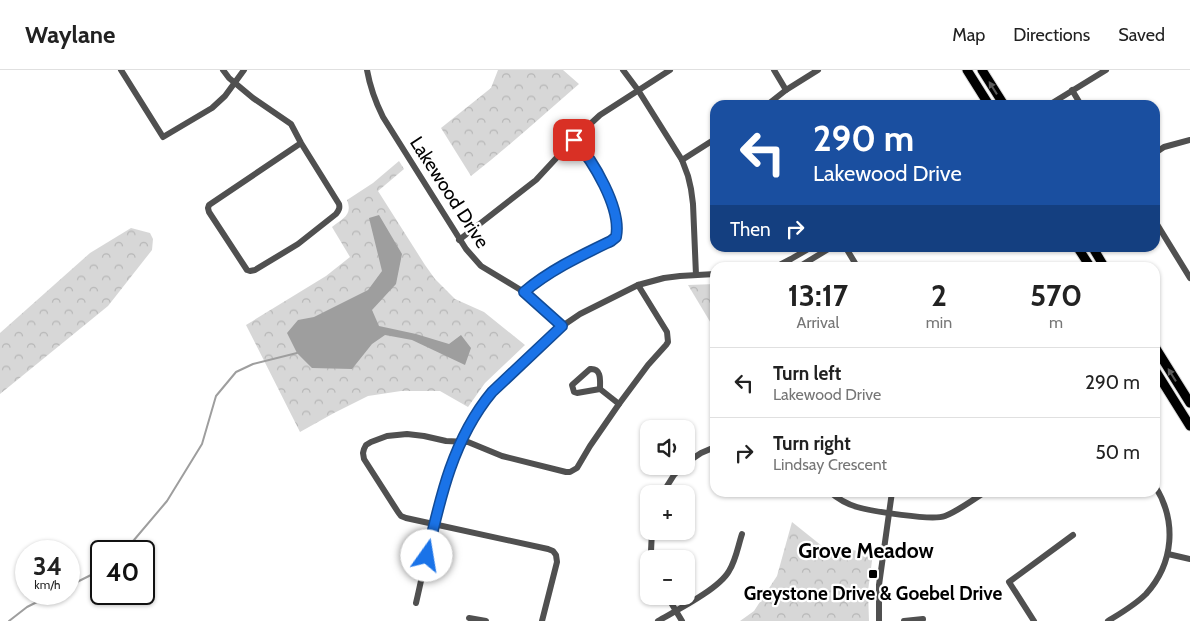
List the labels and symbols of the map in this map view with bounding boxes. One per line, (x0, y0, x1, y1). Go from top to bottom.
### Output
one-way arrow (988, 81, 997, 94)
pin (553, 119, 595, 161)
street label: Lakewood Drive (405, 132, 494, 253)
one-way arrow (1168, 368, 1177, 382)
position arrow (400, 529, 452, 581)
district label: Grove Meadow (798, 538, 935, 563)
speed limit sign: 40 (90, 540, 155, 605)
marker: Greystone Drive & Goebel Drive (867, 568, 879, 580)
place label: Greystone Drive & Goebel Drive (744, 582, 1003, 605)

